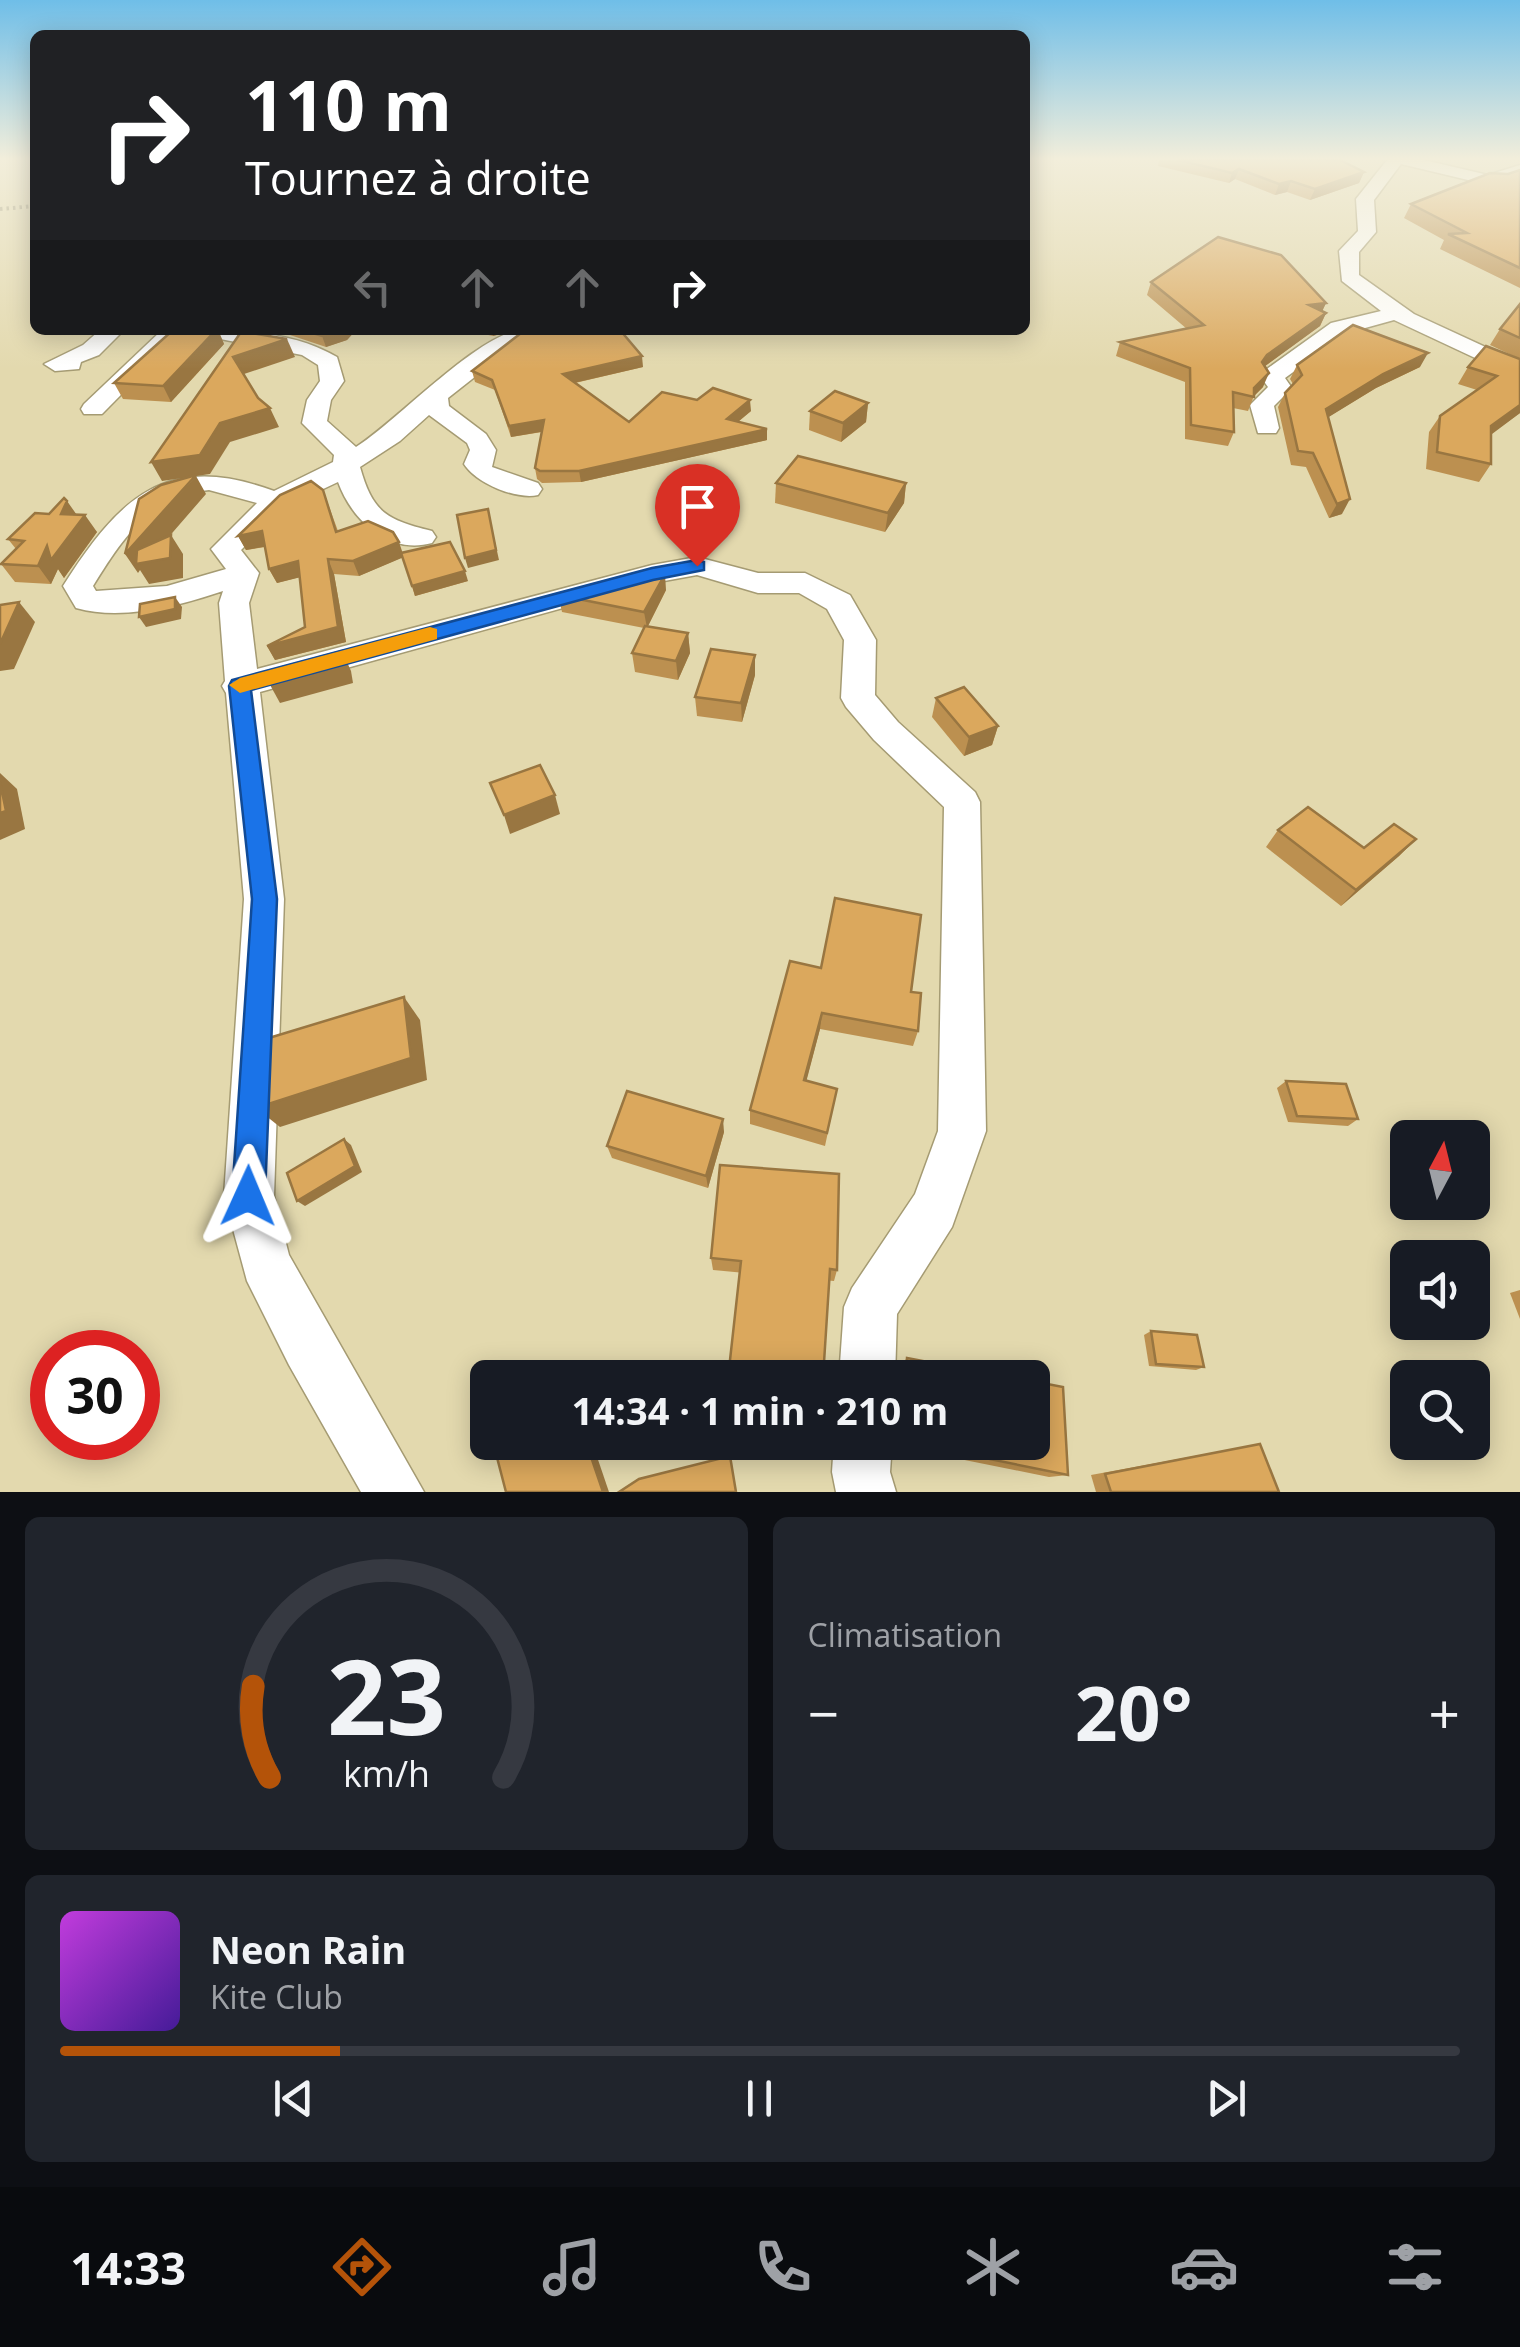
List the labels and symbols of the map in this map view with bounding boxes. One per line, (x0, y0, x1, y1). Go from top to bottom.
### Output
pin (655, 464, 740, 567)
north arrow (1390, 1120, 1490, 1220)
position arrow (196, 1144, 300, 1248)
speed limit sign: 30 (30, 1330, 160, 1460)

